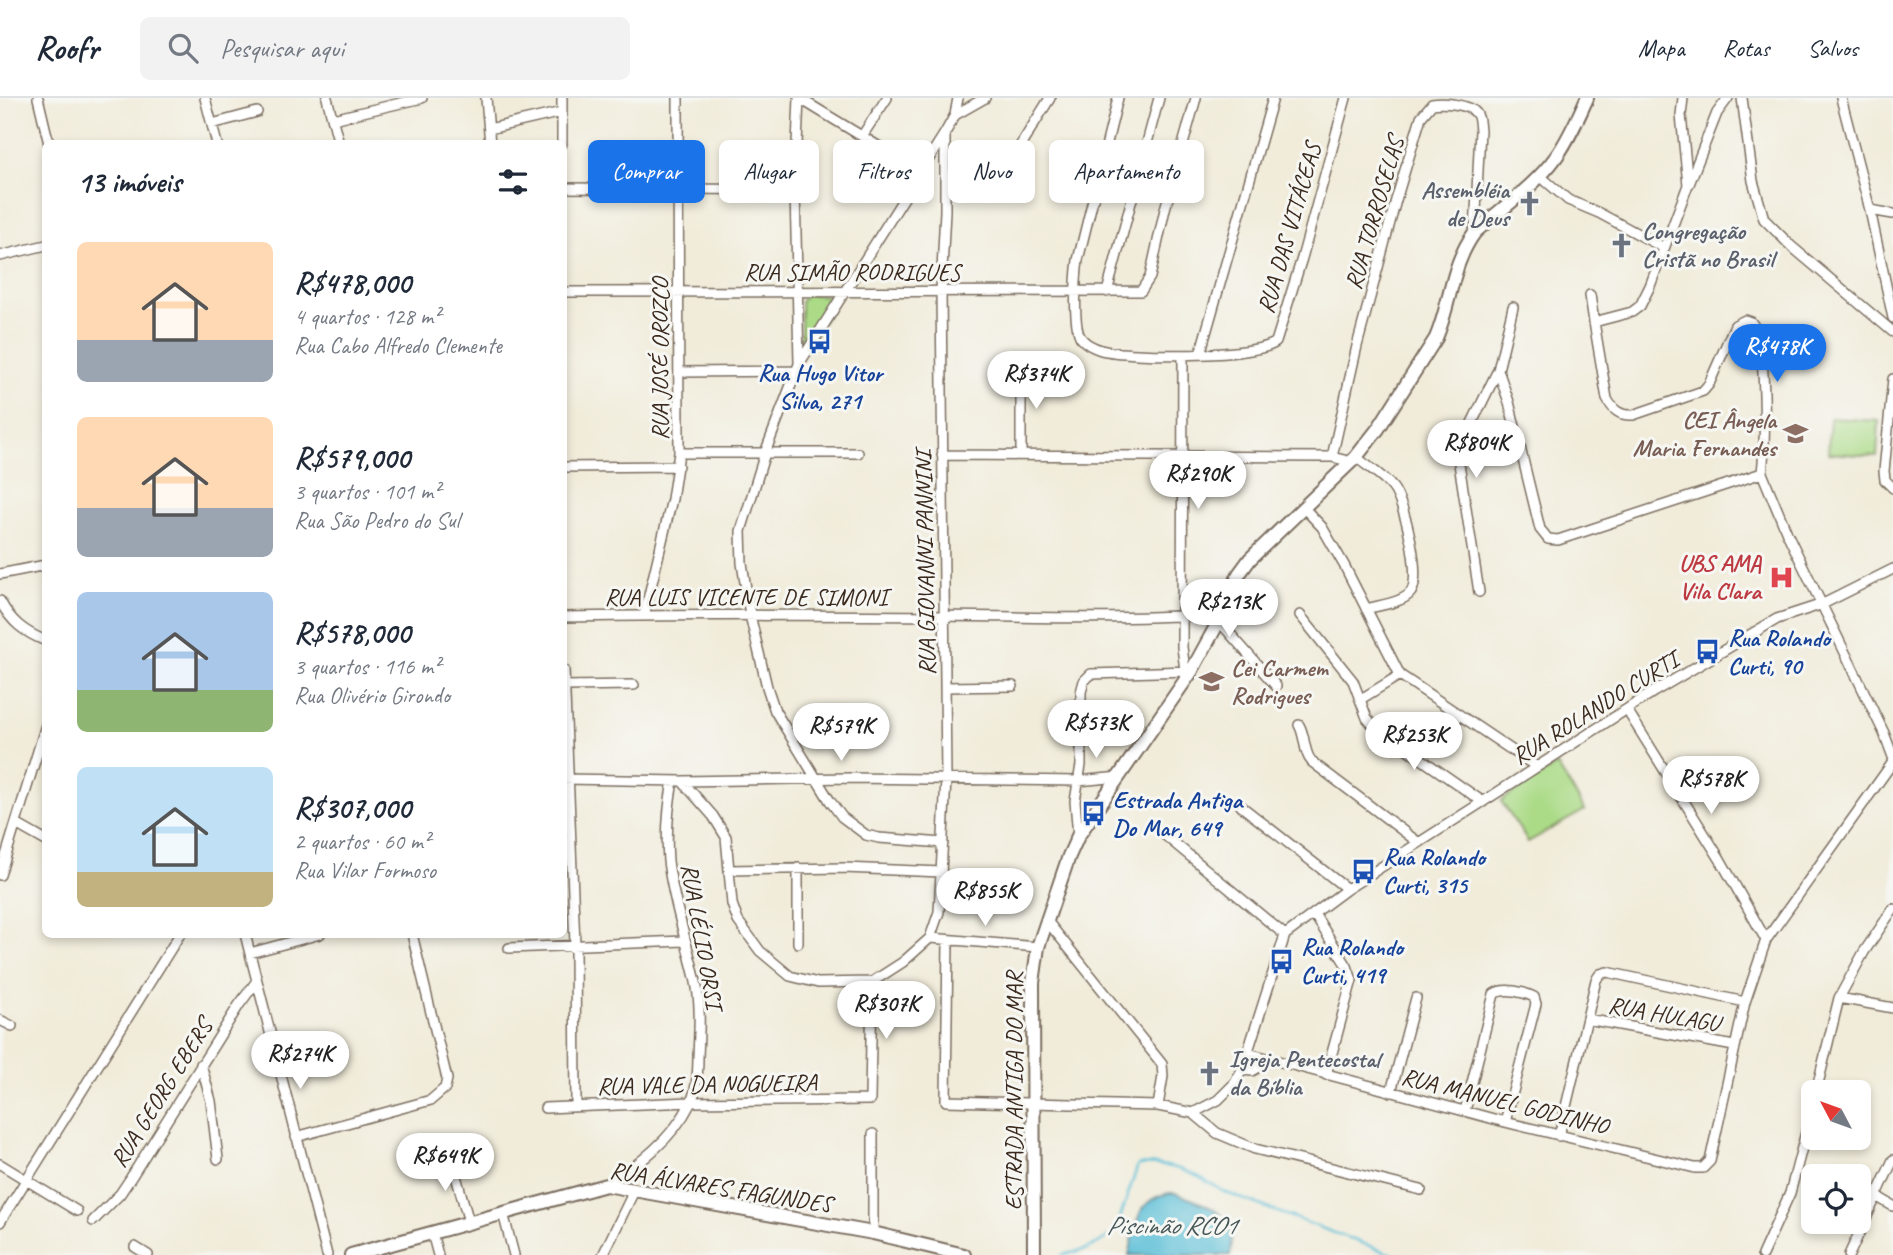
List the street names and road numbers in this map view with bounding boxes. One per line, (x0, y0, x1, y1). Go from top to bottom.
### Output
street label: RUA TORROSELAS (1338, 129, 1411, 293)
street label: RUA DAS VITÁCEAS (1250, 136, 1329, 317)
street label: RUA SIMÃO RODRIGUES (744, 257, 964, 287)
street label: RUA JOSÉ OROZCO (645, 275, 675, 440)
street label: RUA GIOVANNI PANNINI (908, 446, 942, 676)
street label: RUA LUIS VICENTE DE SIMONI (604, 582, 893, 612)
street label: RUA ROLANDO CURTI (1506, 642, 1688, 771)
street label: RUA LÉLIO ORSI (674, 861, 730, 1016)
street label: ESTRADA ANTIGA DO MAR (999, 969, 1029, 1210)
street label: RUA HULAGU (1606, 989, 1726, 1039)
street label: RUA GEORG EBERS (103, 1010, 221, 1173)
street label: RUA MANUEL GODINHO (1399, 1061, 1613, 1142)
street label: RUA VALE DA NOGUEIRA (597, 1067, 818, 1101)
street label: RUA ÁLVARES FAGUNDES (608, 1155, 837, 1220)

